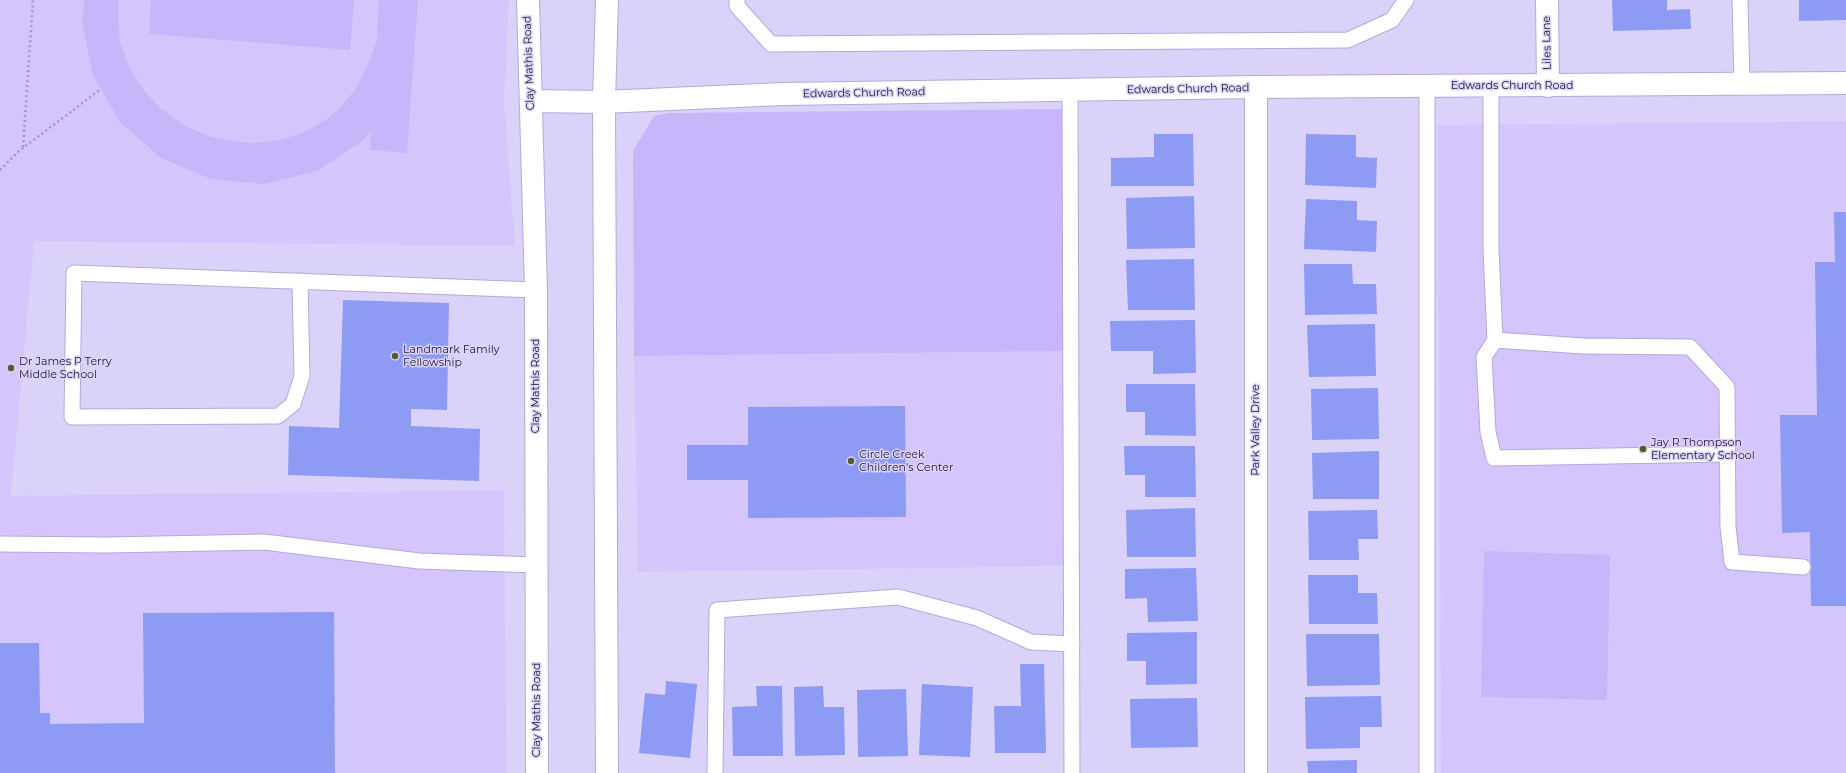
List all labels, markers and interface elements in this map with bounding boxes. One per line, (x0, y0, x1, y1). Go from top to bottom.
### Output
street label: Clay Mathis Road (521, 15, 537, 111)
street label: Liles Lane (1540, 16, 1554, 70)
street label: Edwards Church Road (1451, 79, 1573, 93)
street label: Edwards Church Road (1127, 81, 1249, 97)
street label: Edwards Church Road (803, 85, 925, 101)
street label: Clay Mathis Road (529, 339, 543, 433)
place label: Landmark Family Fellowship (403, 343, 500, 369)
marker: Landmark Family Fellowship (390, 351, 400, 361)
place label: Dr James P Terry Middle School (19, 355, 112, 381)
marker: Dr James P Terry Middle School (6, 363, 16, 373)
street label: Park Valley Drive (1249, 384, 1263, 476)
place label: Jay R Thompson Elementary School (1651, 436, 1755, 462)
marker: Jay R Thompson Elementary School (1638, 444, 1648, 454)
place label: Circle Creek Children's Center (859, 448, 953, 474)
marker: Circle Creek Children's Center (846, 456, 856, 466)
street label: Clay Mathis Road (530, 663, 544, 757)

